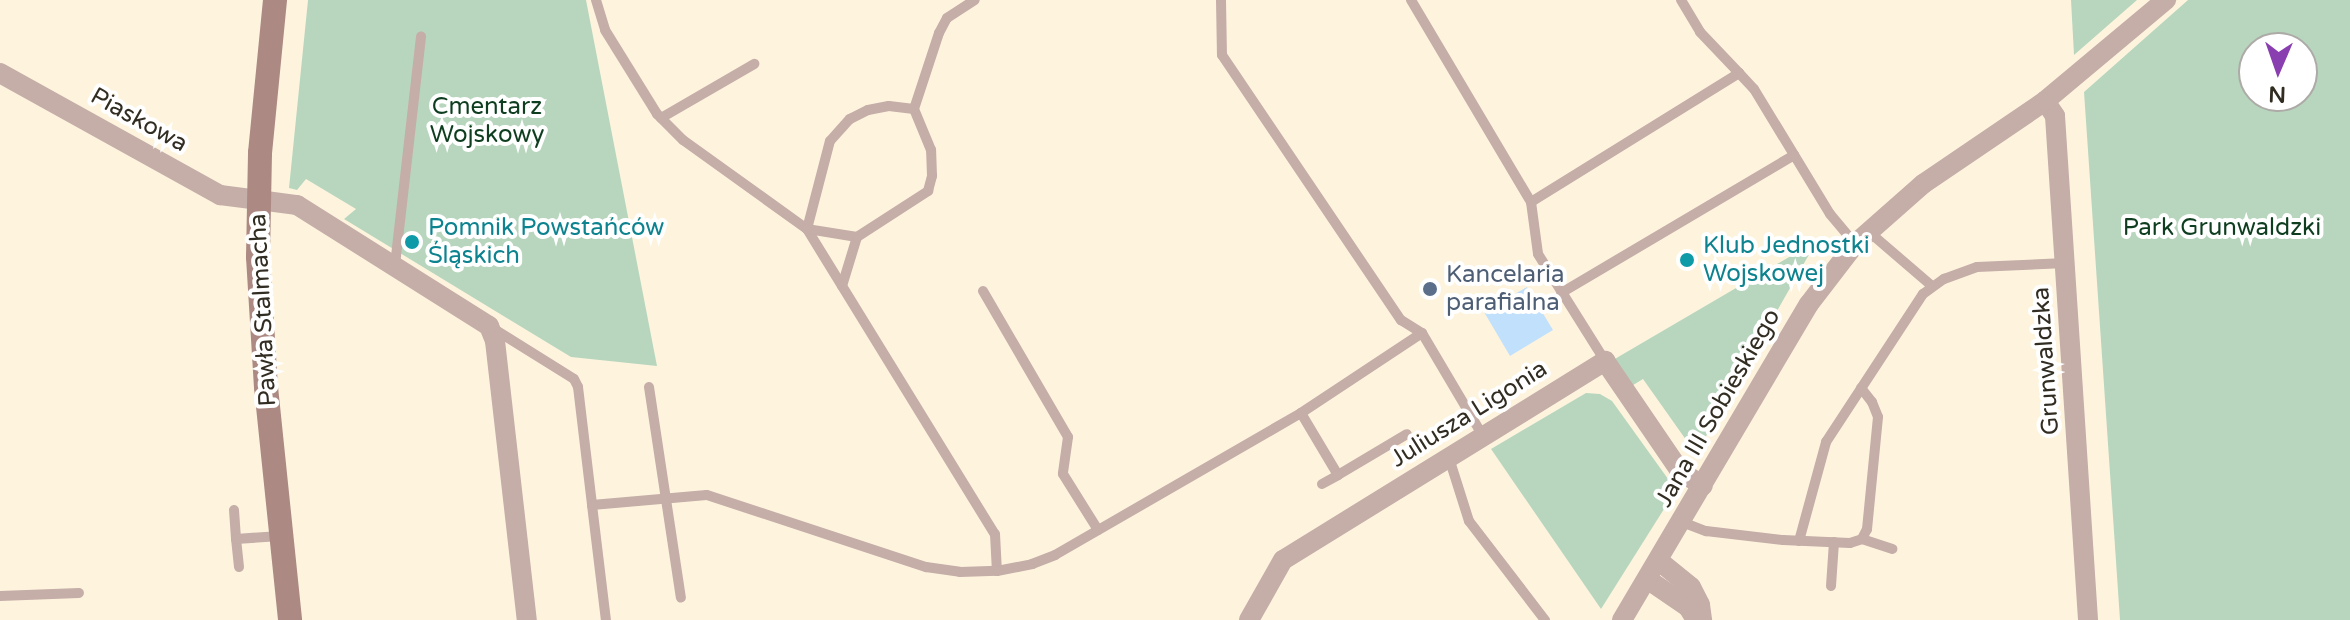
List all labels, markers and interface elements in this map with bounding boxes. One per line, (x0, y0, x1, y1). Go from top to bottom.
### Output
north arrow (2238, 32, 2318, 112)
text: N (2268, 81, 2287, 107)
street label: Piaskowa (85, 82, 193, 158)
park label: Cmentarz Wojskowy (430, 93, 544, 149)
street label: Pawła Stalmacha (244, 213, 282, 407)
place label: Pomnik Powstańców Śląskich (428, 214, 664, 270)
park label: Park Grunwaldzki (2123, 214, 2321, 242)
place label: Klub Jednostki Wojskowej (1703, 232, 1870, 288)
marker: Pomnik Powstańców Śląskich (403, 233, 421, 251)
marker: Klub Jednostki Wojskowej (1678, 251, 1696, 269)
place label: Kancelaria parafialna (1446, 261, 1565, 317)
marker: Kancelaria parafialna (1421, 280, 1439, 298)
street label: Grunwaldzka (2026, 286, 2066, 436)
street label: Jana III Sobieskiego (1650, 304, 1786, 512)
street label: Juliusza Ligonia (1385, 354, 1553, 474)

